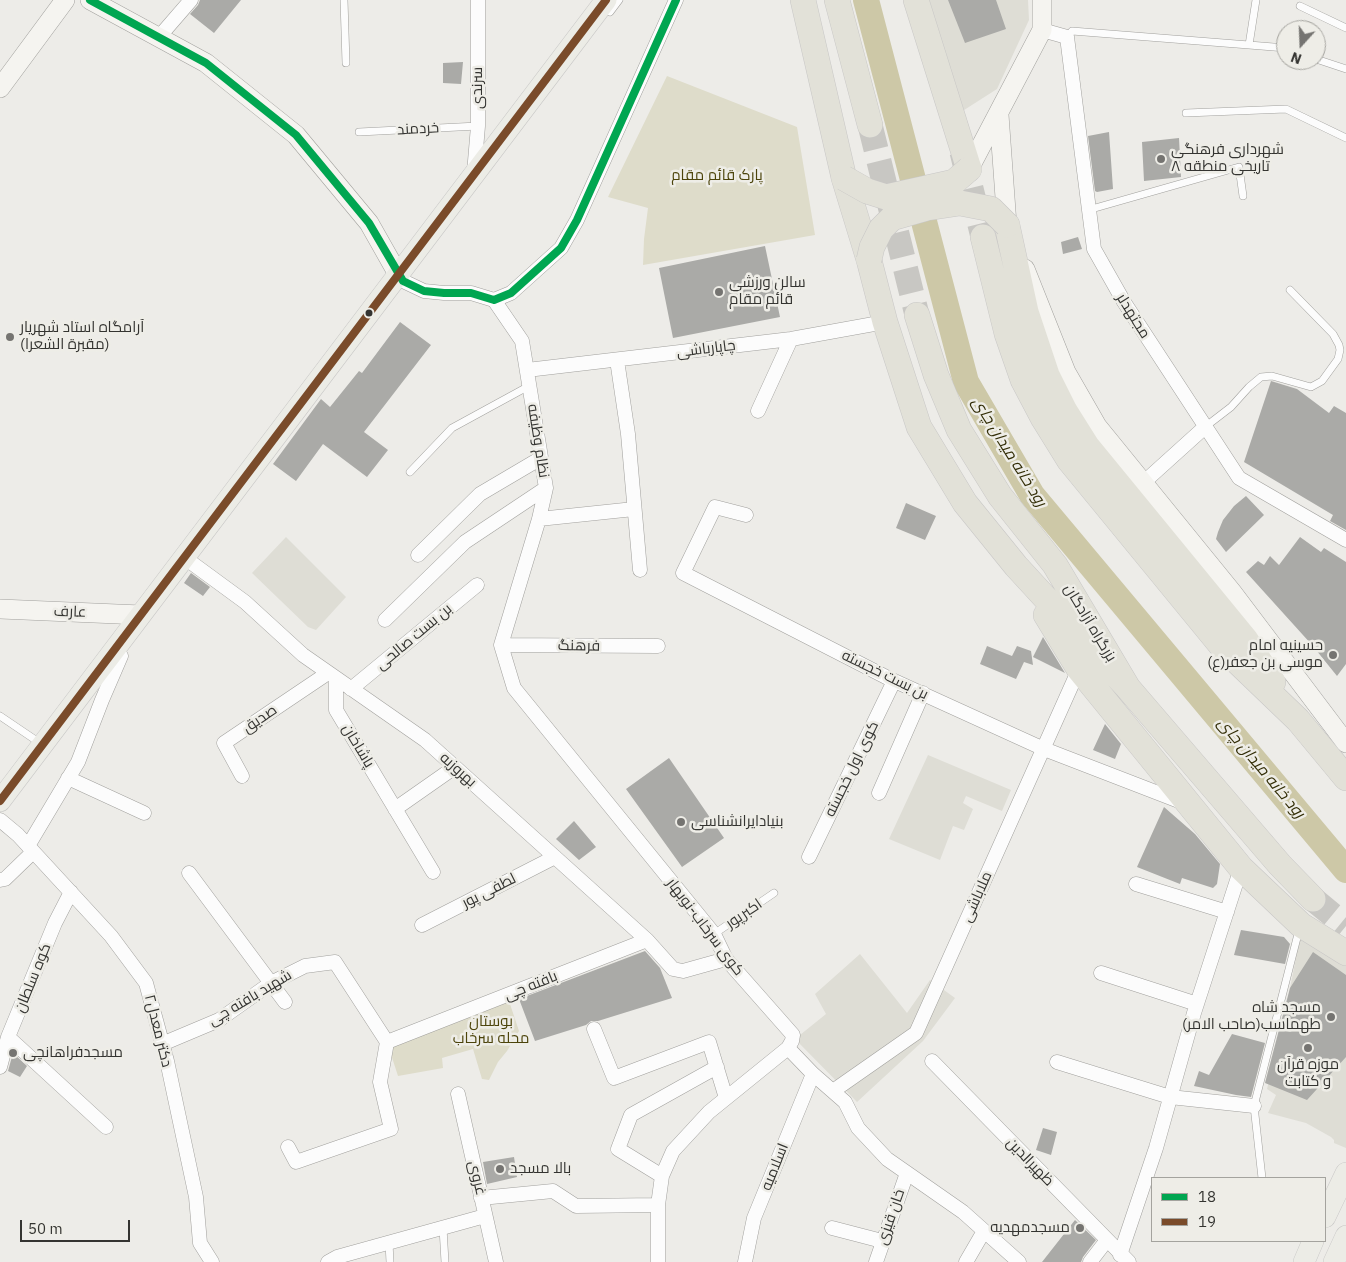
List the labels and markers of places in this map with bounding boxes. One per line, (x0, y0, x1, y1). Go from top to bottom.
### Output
place label: شهرداری فرهنگی تاریخی منطقه ۸ (1171, 141, 1284, 176)
marker: شهرداری فرهنگی تاریخی منطقه ۸ (1155, 153, 1167, 165)
place label: سالن ورزشی قائم مقام (729, 274, 806, 309)
marker: سالن ورزشی قائم مقام (713, 286, 725, 298)
unlabelled marker (364, 308, 374, 318)
place label: آرامگاه استاد شهریار (مقبرة الشعرا) (20, 319, 144, 354)
marker: آرامگاه استاد شهریار (مقبرة الشعرا) (4, 331, 16, 343)
place label: حسینیه امام موسی بن جعفر(ع) (1207, 637, 1323, 672)
marker: حسینیه امام موسی بن جعفر(ع) (1327, 649, 1339, 661)
place label: بنیادایرانشناسی (691, 813, 783, 831)
marker: بنیادایرانشناسی (675, 816, 687, 828)
place label: مسجد شاه طهماسب(صاحب الامر) (1182, 999, 1321, 1034)
marker: مسجد شاه طهماسب(صاحب الامر) (1325, 1011, 1337, 1023)
marker: موزه قرآن و کتابت (1302, 1042, 1314, 1054)
place label: مسجدفراهانچی (23, 1044, 123, 1062)
marker: مسجدفراهانچی (7, 1047, 19, 1059)
place label: موزه قرآن و کتابت (1277, 1056, 1339, 1091)
place label: بالا مسجد (510, 1160, 571, 1178)
marker: بالا مسجد (494, 1163, 506, 1175)
place label: مسجدمهدیه (990, 1219, 1070, 1237)
marker: مسجدمهدیه (1074, 1222, 1086, 1234)

